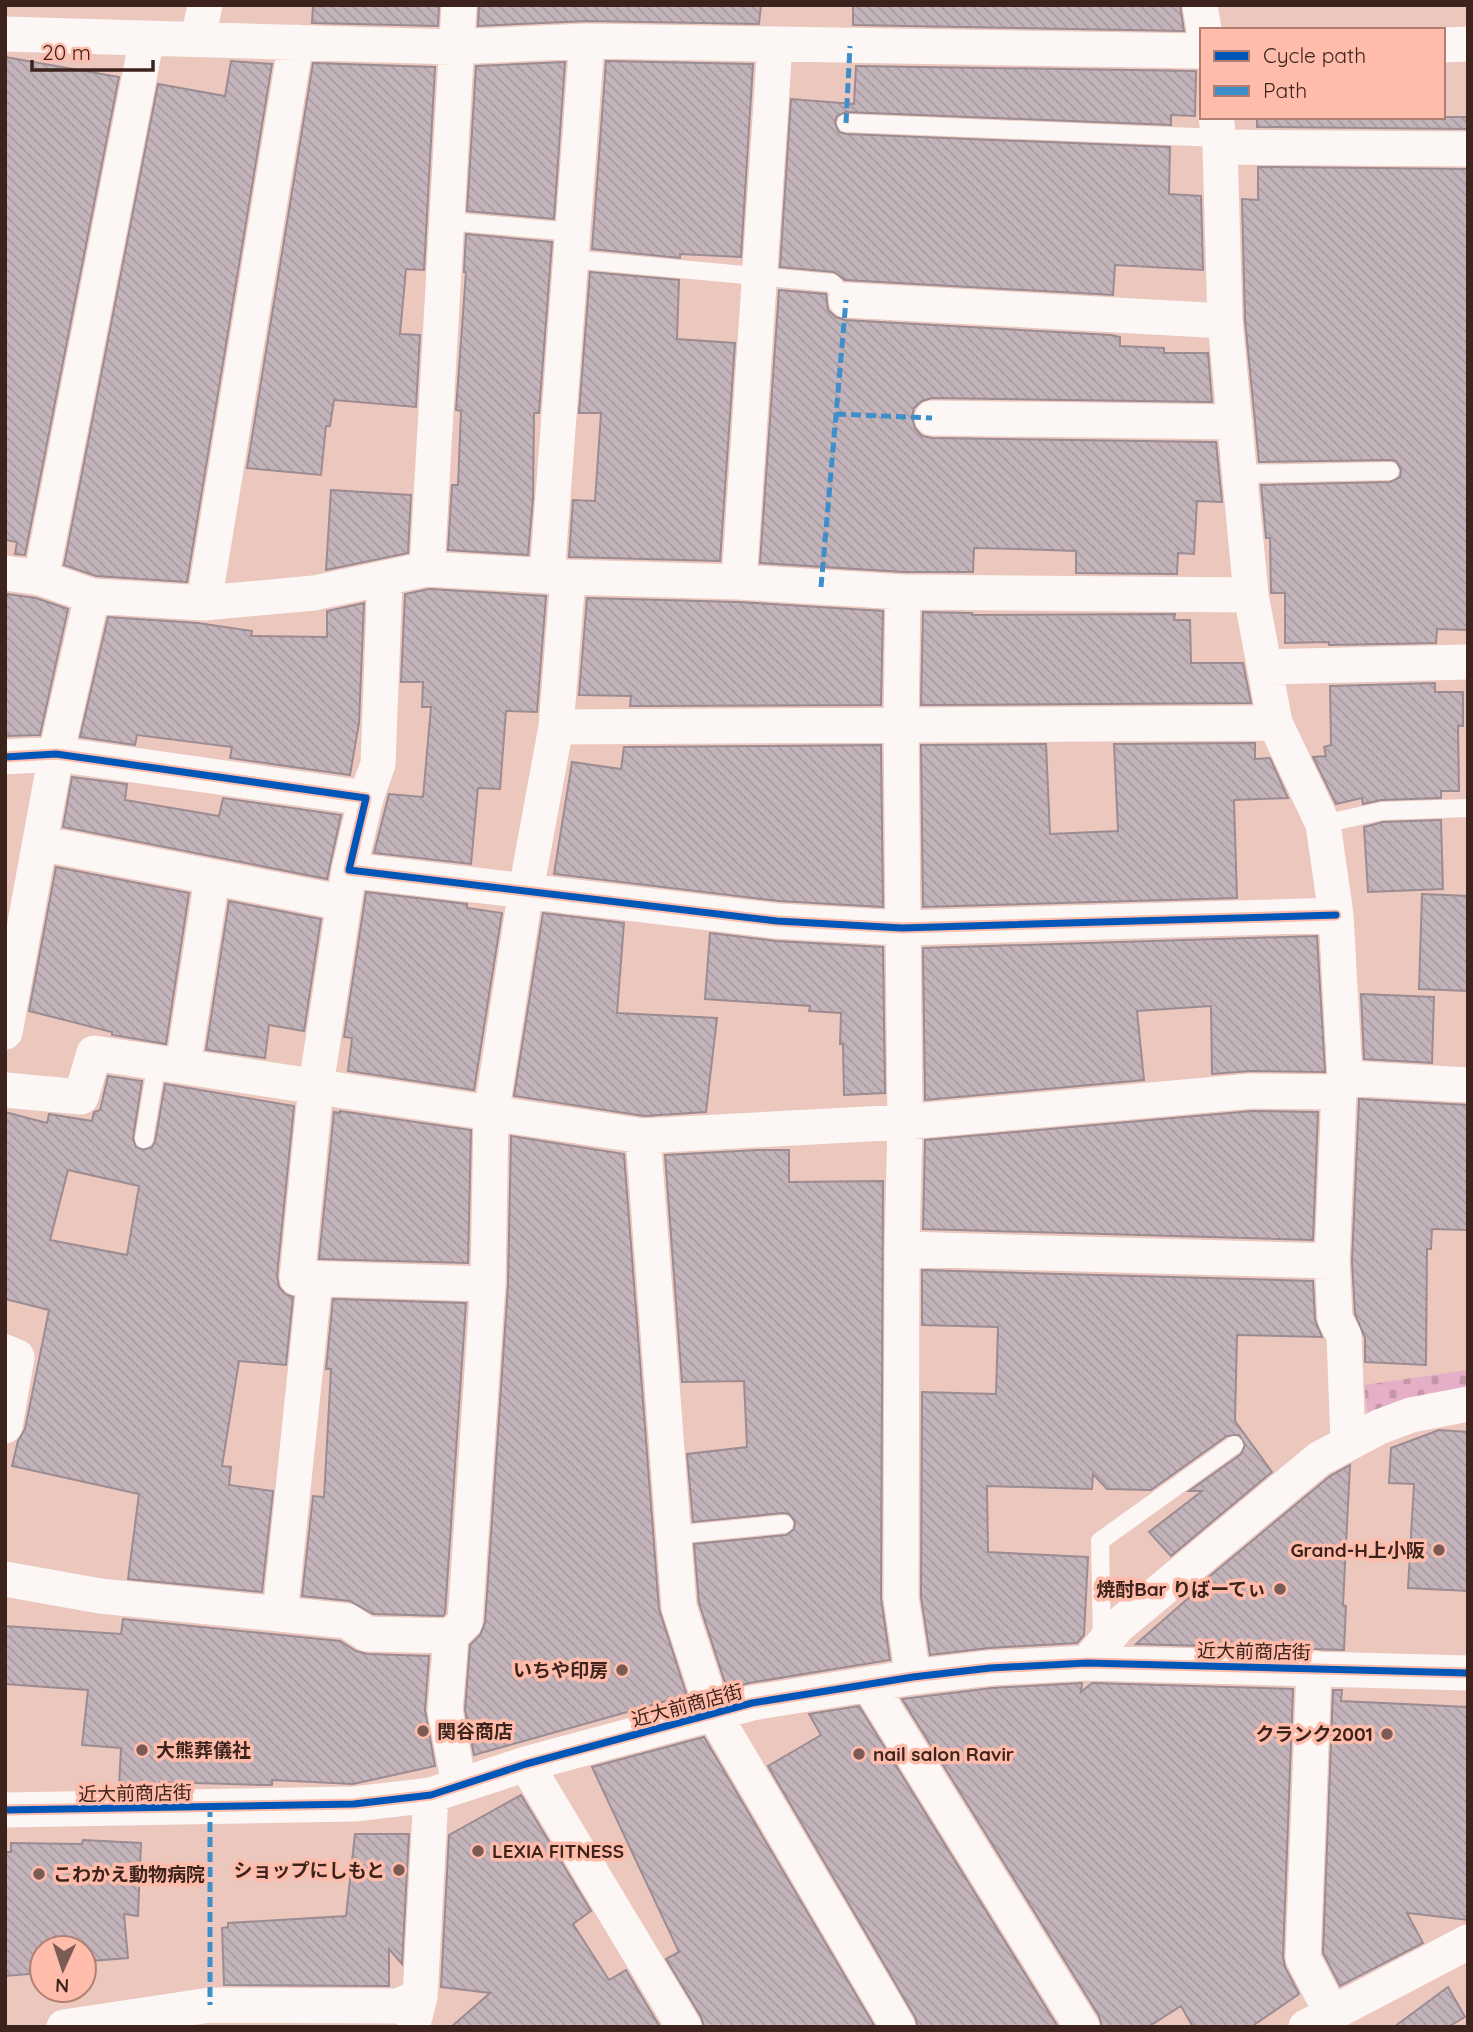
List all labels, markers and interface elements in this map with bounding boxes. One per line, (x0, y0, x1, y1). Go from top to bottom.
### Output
scale bar (32, 28, 152, 72)
legend (1200, 28, 1445, 119)
text: 20 m (42, 39, 91, 65)
text: Cycle path (1263, 42, 1366, 68)
text: Path (1263, 77, 1307, 103)
place label: Grand-H上小阪 (1290, 1538, 1425, 1562)
marker: Grand-H上小阪 (1431, 1542, 1447, 1558)
place label: 焼酎Bar りばーてぃ (1096, 1577, 1266, 1601)
marker: 焼酎Bar りばーてぃ (1272, 1581, 1288, 1597)
street label: 近大前商店街 (1197, 1638, 1311, 1664)
place label: いちや印房 (513, 1658, 608, 1682)
marker: いちや印房 (614, 1662, 630, 1678)
street label: 近大前商店街 (629, 1679, 745, 1731)
place label: 関谷商店 (437, 1719, 513, 1743)
place label: クランク2001 (1255, 1722, 1373, 1746)
marker: 関谷商店 (415, 1723, 431, 1739)
marker: クランク2001 (1379, 1726, 1395, 1742)
place label: 大熊葬儀社 (156, 1738, 251, 1762)
marker: 大熊葬儀社 (134, 1742, 150, 1758)
place label: nail salon Ravir (873, 1742, 1014, 1766)
marker: nail salon Ravir (851, 1746, 867, 1762)
street label: 近大前商店街 (78, 1780, 192, 1806)
place label: LEXIA FITNESS (492, 1839, 624, 1863)
marker: LEXIA FITNESS (470, 1843, 486, 1859)
place label: ショップにしもと (233, 1858, 385, 1882)
place label: こわかえ動物病院 (53, 1862, 205, 1886)
marker: ショップにしもと (391, 1862, 407, 1878)
marker: こわかえ動物病院 (31, 1866, 47, 1882)
north arrow (28, 1934, 98, 2004)
text: N (55, 1974, 70, 1998)

